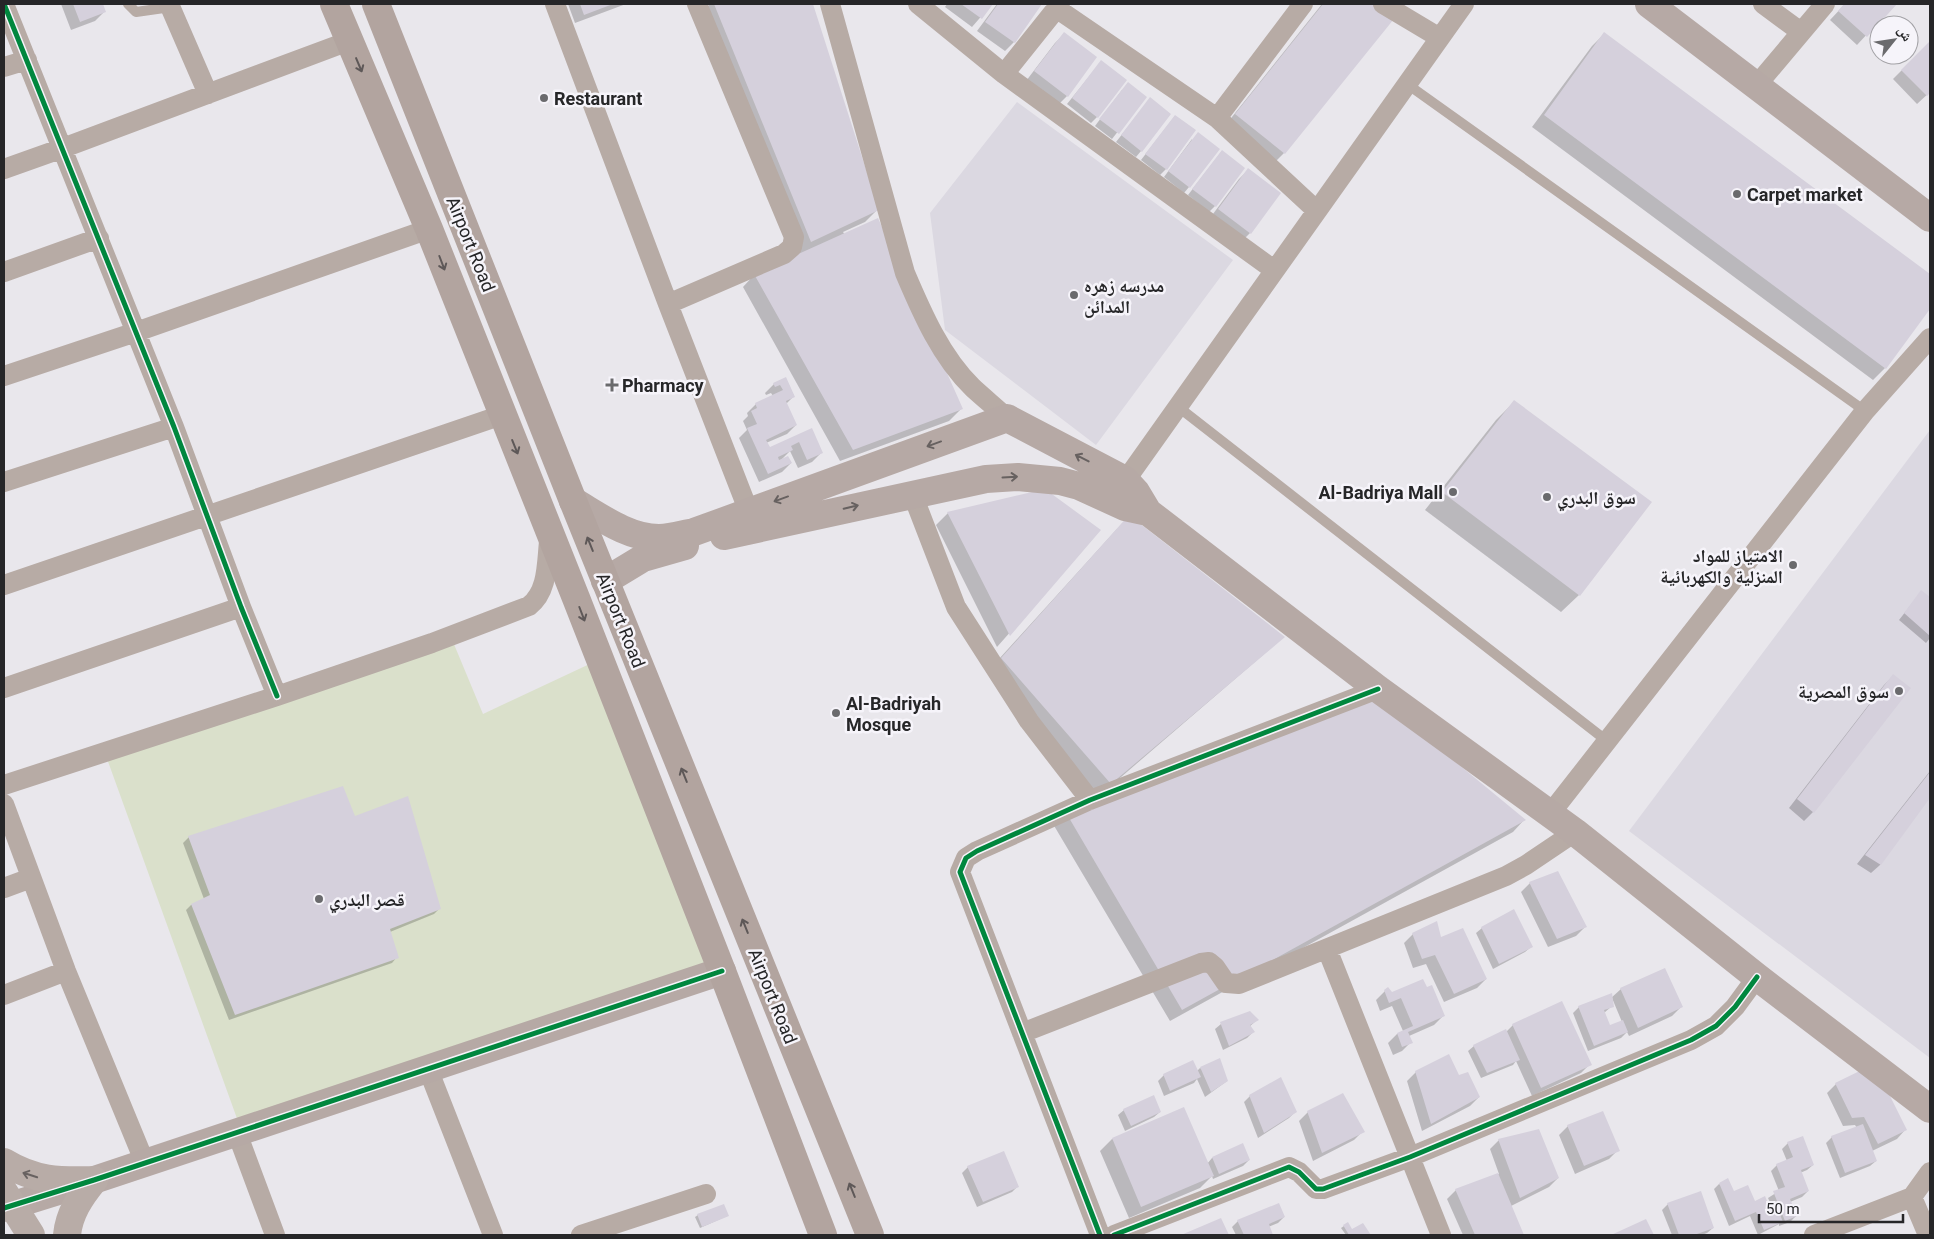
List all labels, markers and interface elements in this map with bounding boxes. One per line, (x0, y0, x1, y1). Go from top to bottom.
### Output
north arrow (1869, 15, 1919, 65)
text: ش (1894, 23, 1916, 45)
one-way arrow (355, 57, 364, 72)
place label: Restaurant (554, 88, 642, 109)
marker: Restaurant (538, 92, 550, 104)
place label: Carpet market (1747, 184, 1862, 205)
marker: Carpet market (1731, 188, 1743, 200)
street label: Airport Road (442, 193, 500, 295)
one-way arrow (439, 256, 448, 271)
place label: مدرسه زهره المدائن (1084, 275, 1164, 318)
marker: مدرسه زهره المدائن (1068, 289, 1080, 301)
place label: Pharmacy (622, 375, 705, 396)
marker: Pharmacy (606, 379, 618, 391)
one-way arrow (511, 439, 520, 454)
one-way arrow (927, 440, 942, 449)
one-way arrow (1075, 453, 1090, 462)
one-way arrow (1002, 473, 1018, 482)
place label: Al-Badriya Mall (1318, 482, 1443, 503)
marker: Al-Badriya Mall (1447, 486, 1459, 498)
place label: سوق البدري (1557, 487, 1636, 512)
marker: سوق البدري (1541, 491, 1553, 503)
one-way arrow (774, 495, 789, 504)
one-way arrow (842, 502, 858, 511)
one-way arrow (585, 537, 594, 552)
place label: الامتياز للمواد المنزلية والكهربائية (1660, 545, 1783, 587)
marker: الامتياز للمواد المنزلية والكهربائية (1787, 559, 1799, 571)
street label: Airport Road (592, 569, 650, 671)
one-way arrow (578, 606, 587, 621)
place label: سوق المصرية (1798, 681, 1889, 703)
marker: سوق المصرية (1893, 685, 1905, 697)
place label: Al-Badriyah Mosque (846, 693, 941, 735)
marker: Al-Badriyah Mosque (830, 707, 842, 719)
one-way arrow (678, 768, 687, 783)
place label: قصر البدري (329, 889, 405, 914)
marker: قصر البدري (313, 893, 325, 905)
one-way arrow (739, 919, 749, 934)
street label: Airport Road (744, 945, 802, 1047)
one-way arrow (23, 1170, 38, 1179)
one-way arrow (846, 1183, 856, 1198)
scale bar (1759, 1192, 1903, 1224)
text: 50 m (1766, 1200, 1800, 1218)

